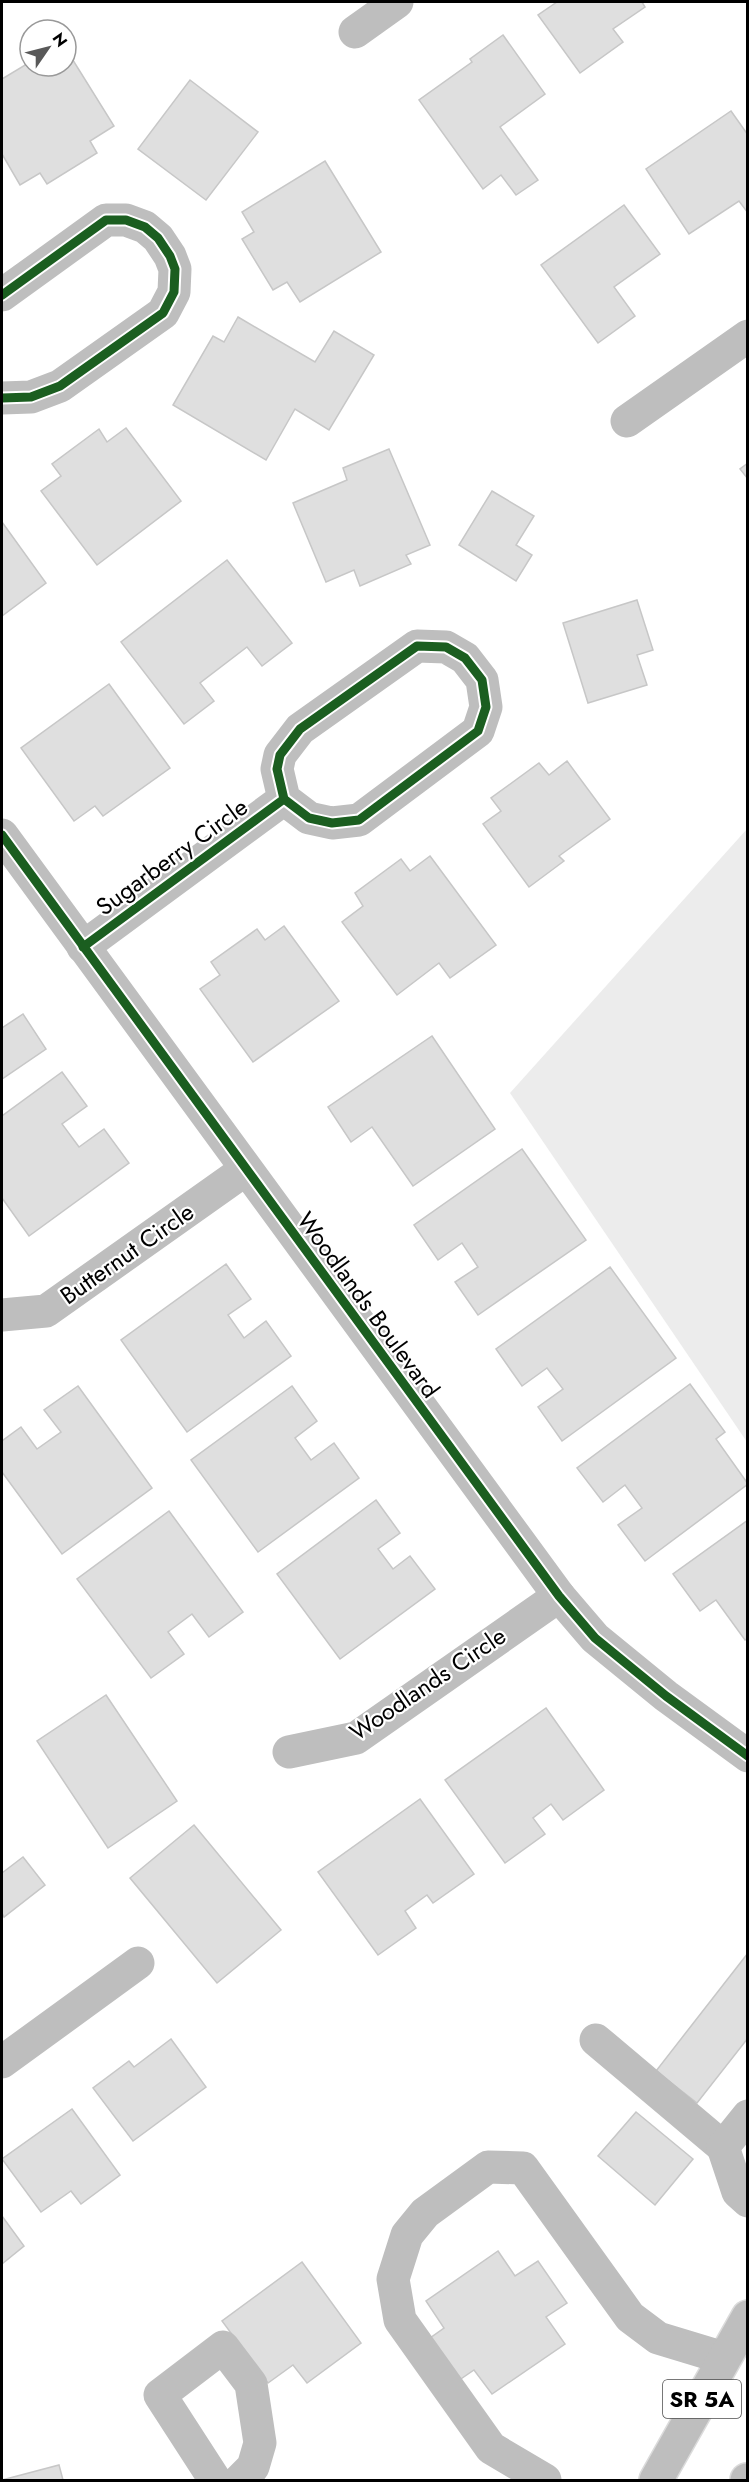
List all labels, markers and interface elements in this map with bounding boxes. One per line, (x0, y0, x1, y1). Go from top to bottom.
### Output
north arrow (18, 18, 78, 78)
text: N (47, 28, 73, 51)
street label: Sugarberry Circle (89, 790, 255, 924)
street label: Butternut Circle (53, 1194, 201, 1313)
street label: Woodlands Boulevard (289, 1204, 448, 1405)
street label: Woodlands Circle (343, 1618, 513, 1749)
road number: SR 5A (663, 2380, 741, 2418)

